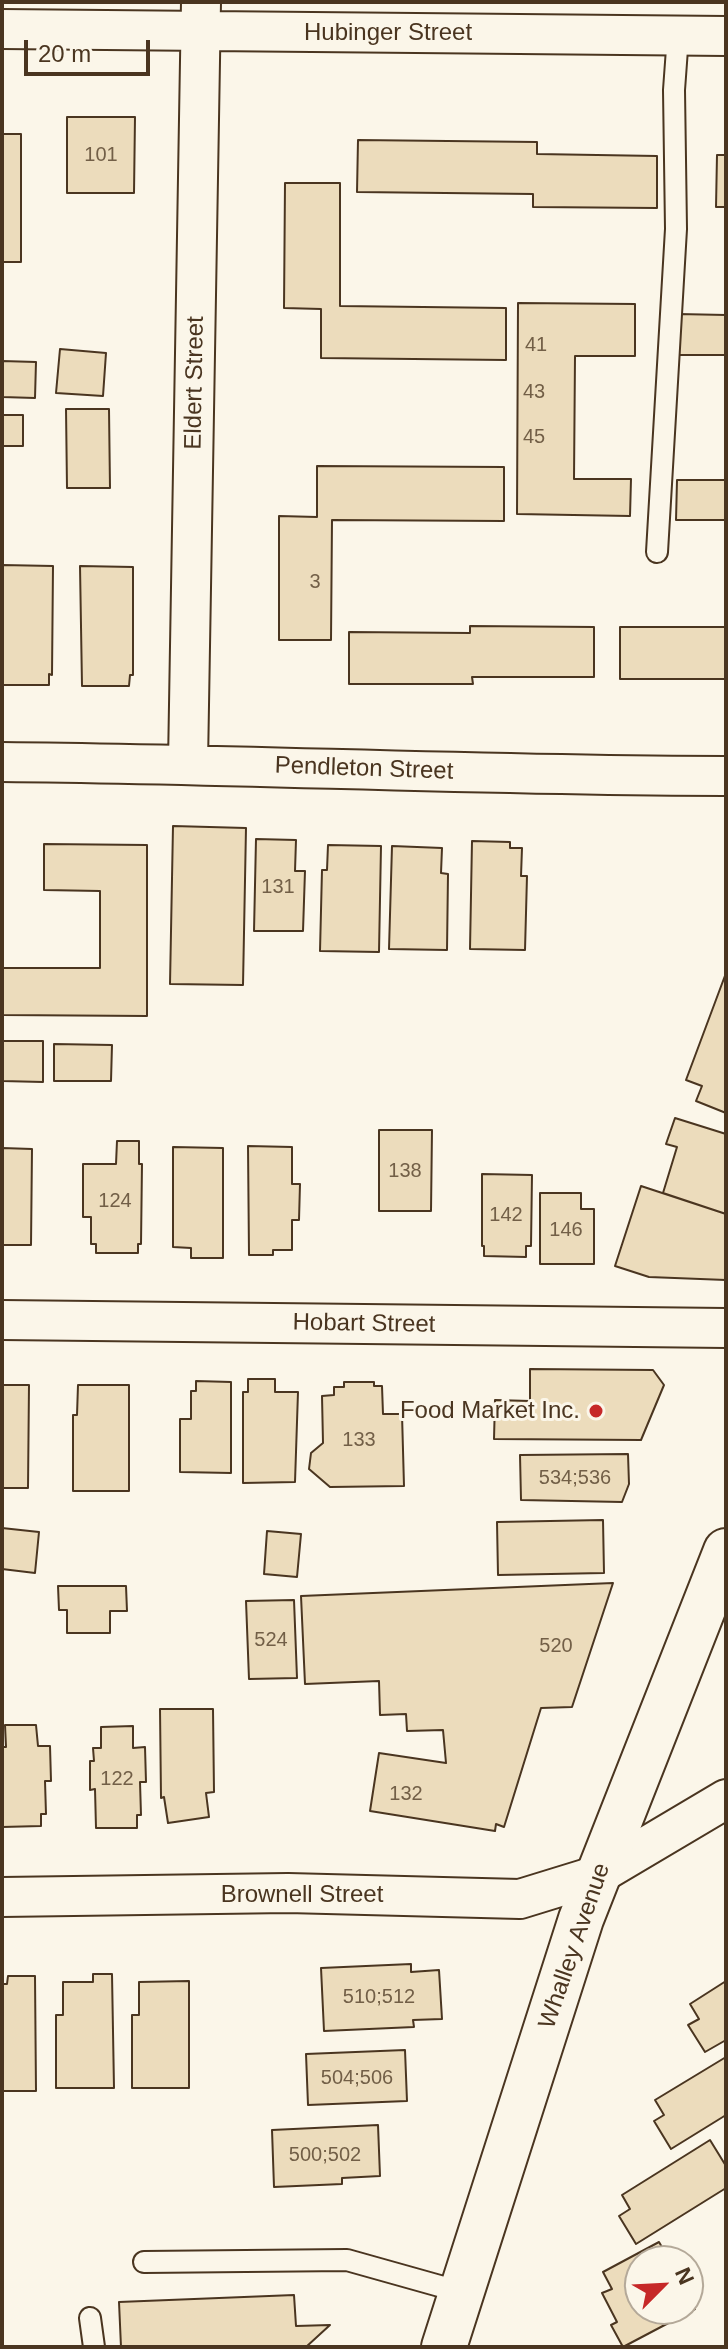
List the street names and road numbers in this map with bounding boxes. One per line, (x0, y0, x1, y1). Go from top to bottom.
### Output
street label: Hubinger Street (304, 19, 472, 47)
street label: Eldert Street (179, 316, 211, 450)
street label: Pendleton Street (274, 751, 454, 787)
street label: Hobart Street (292, 1308, 436, 1340)
street label: Whalley Avenue (533, 1860, 617, 2032)
street label: Brownell Street (221, 1881, 383, 1909)

